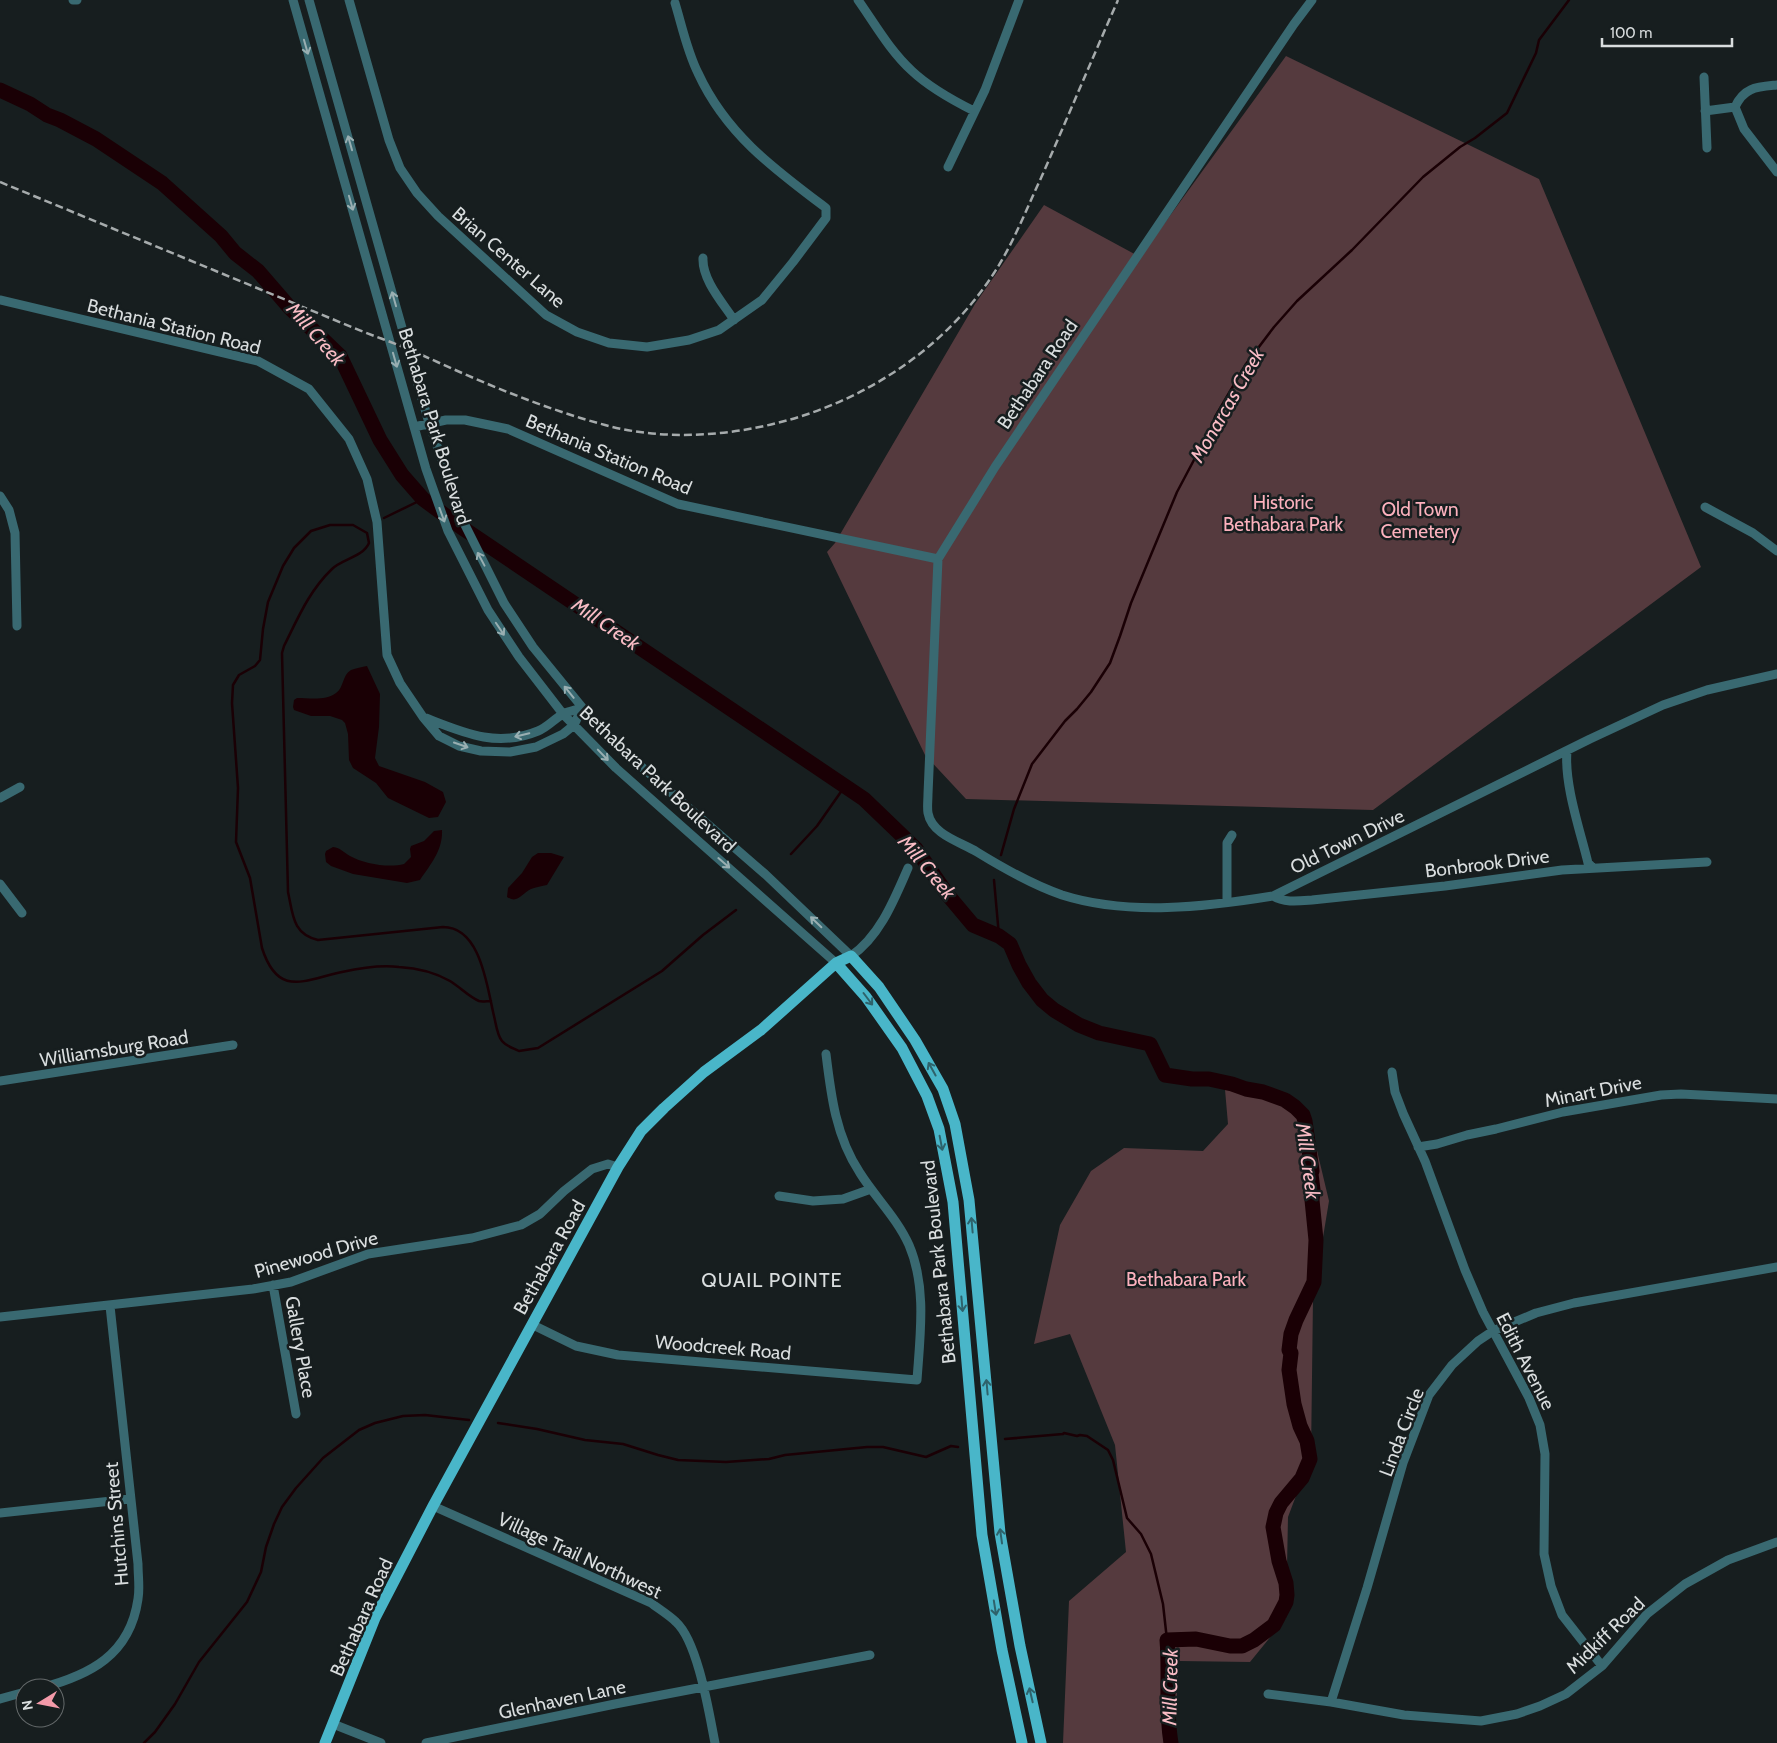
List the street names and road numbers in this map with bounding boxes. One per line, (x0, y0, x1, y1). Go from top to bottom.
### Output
street label: Brian Center Lane (447, 202, 570, 313)
street label: Bethania Station Road (85, 294, 263, 359)
street label: Bethabara Road (992, 315, 1082, 433)
street label: Bethabara Park Boulevard (394, 325, 475, 527)
street label: Bethania Station Road (522, 409, 695, 500)
street label: Bethabara Park Boulevard (575, 701, 740, 858)
street label: Old Town Drive (1286, 804, 1408, 879)
street label: Bonbrook Drive (1424, 844, 1551, 883)
street label: Williamsburg Road (38, 1025, 190, 1072)
street label: Minart Drive (1543, 1071, 1644, 1112)
street label: Bethabara Park Boulevard (916, 1159, 961, 1365)
street label: Bethabara Road (509, 1196, 590, 1318)
street label: Pinewood Drive (252, 1226, 381, 1283)
street label: Gallery Place (280, 1294, 321, 1400)
street label: Edith Avenue (1491, 1309, 1560, 1414)
street label: Woodcreek Road (654, 1330, 792, 1365)
street label: Linda Circle (1374, 1384, 1429, 1480)
street label: Hutchins Street (100, 1461, 133, 1587)
street label: Village Trail Northwest (494, 1507, 666, 1604)
street label: Bethabara Road (325, 1554, 398, 1680)
street label: Midkiff Road (1561, 1592, 1649, 1679)
street label: Glenhaven Lane (496, 1675, 628, 1724)

